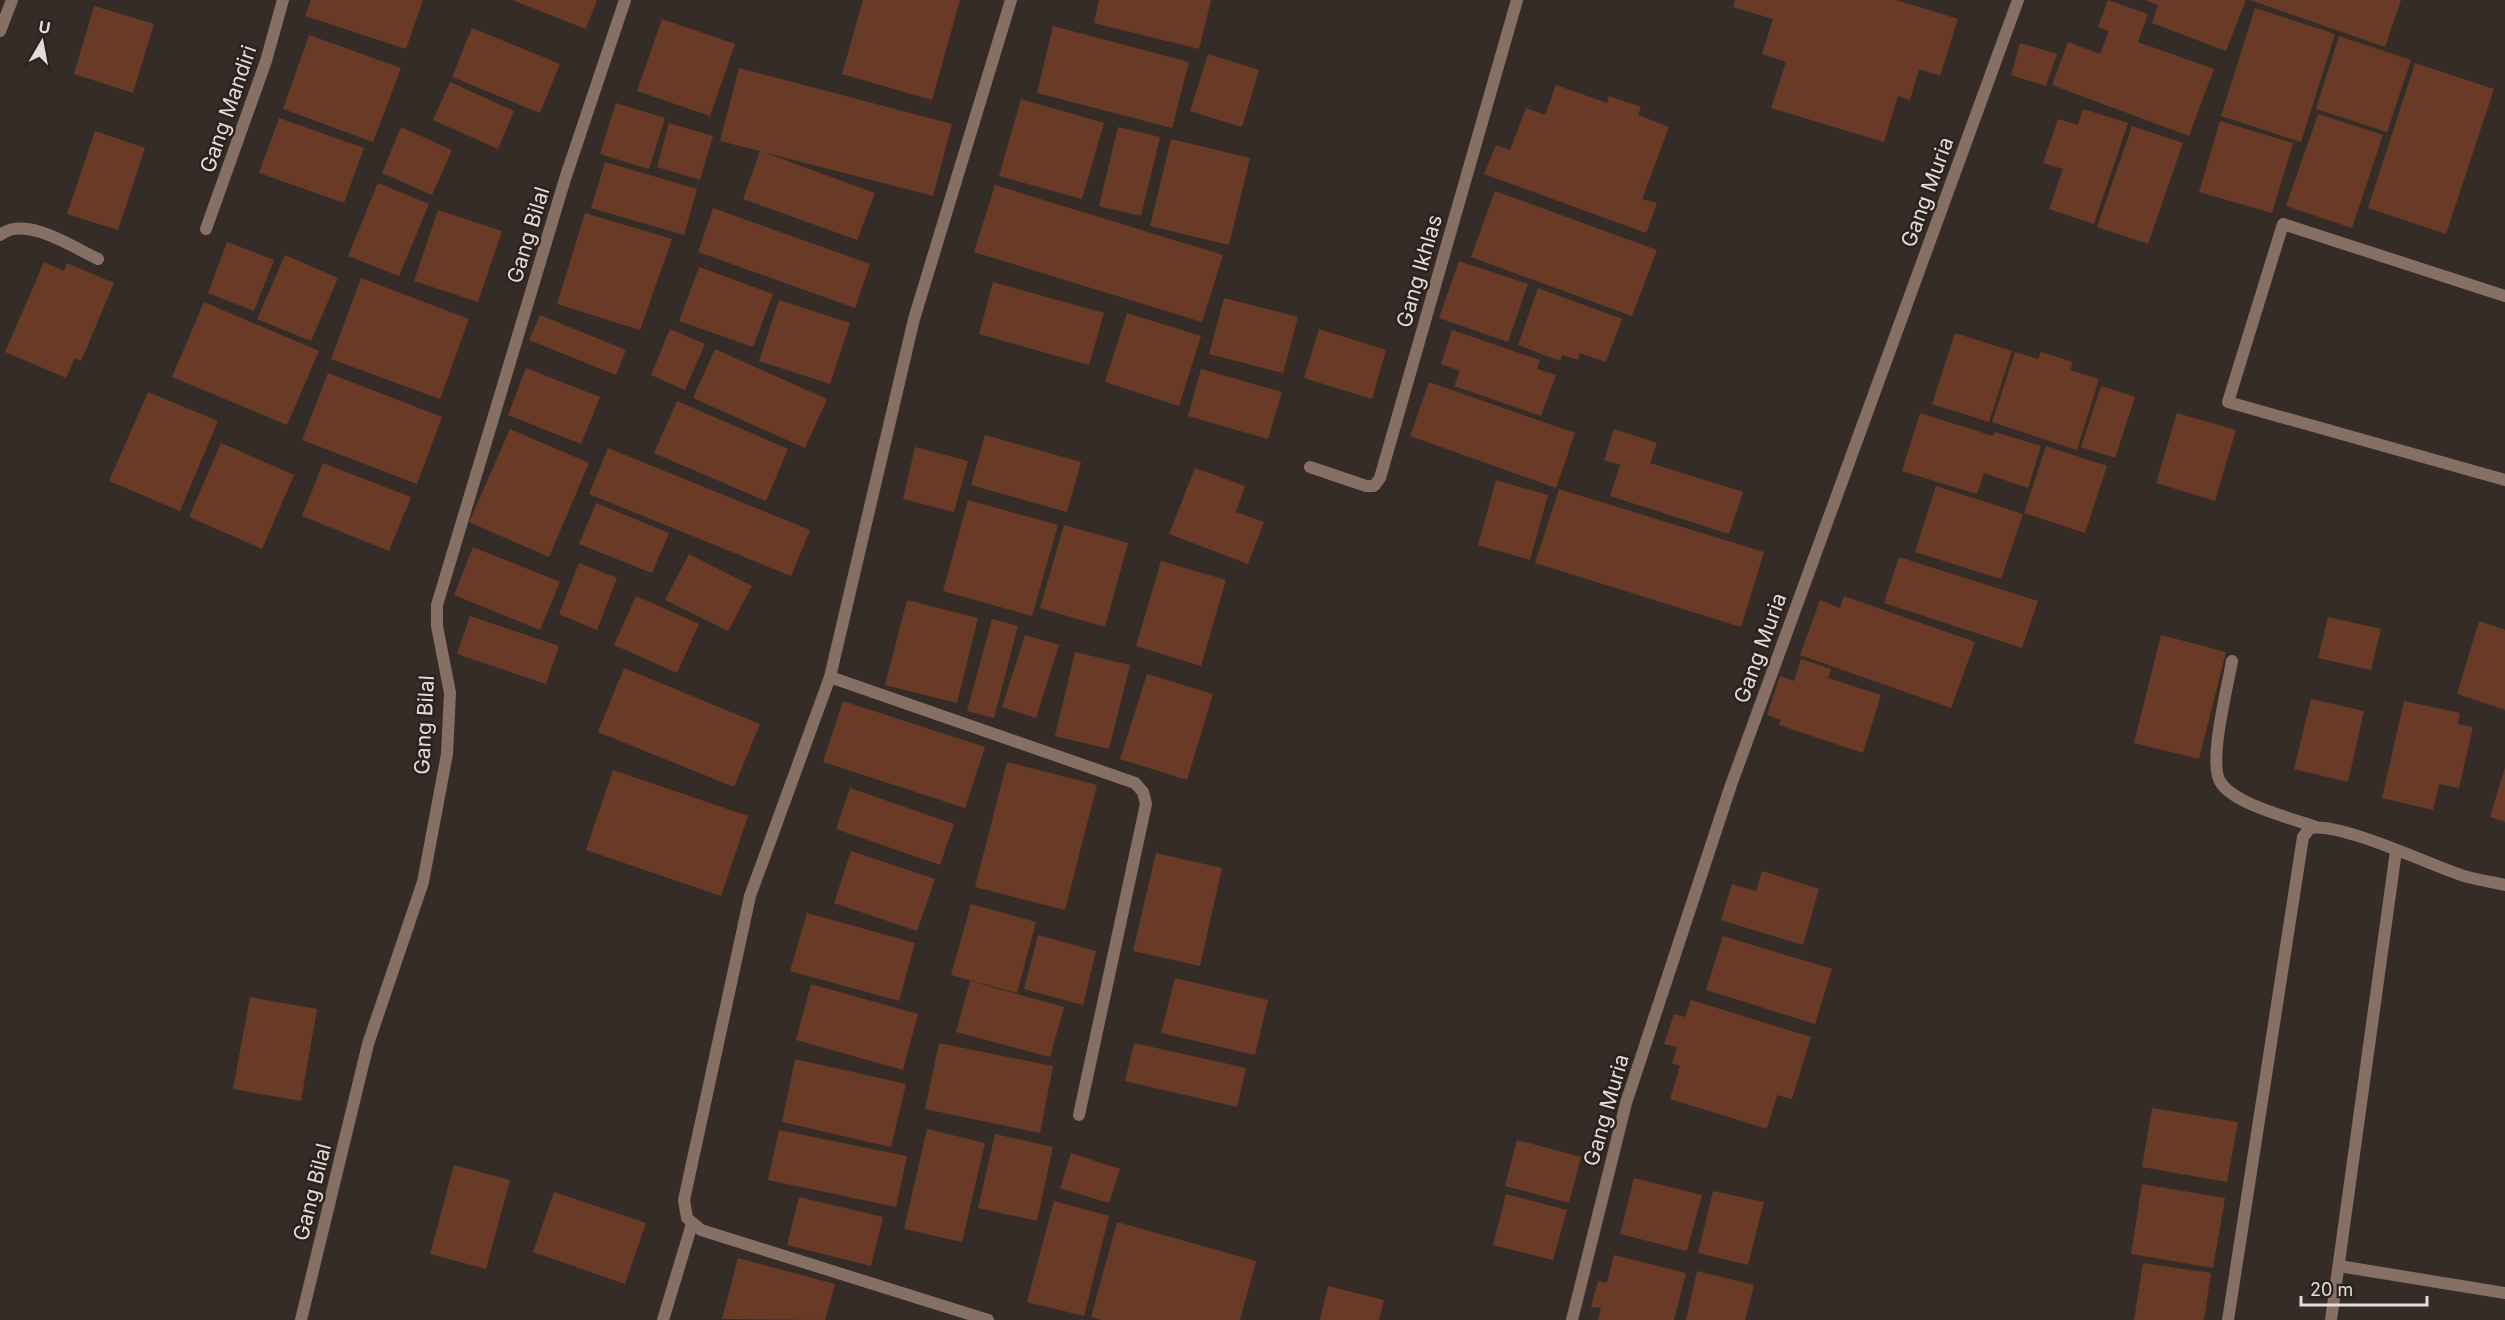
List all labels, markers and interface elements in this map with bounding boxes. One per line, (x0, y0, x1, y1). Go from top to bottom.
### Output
north arrow (12, 12, 72, 72)
text: U (37, 16, 52, 38)
street label: Gang Mandiri (195, 42, 261, 176)
street label: Gang Muria (1896, 134, 1958, 250)
street label: Gang Bilal (502, 184, 554, 286)
street label: Gang Ikhlas (1391, 212, 1447, 330)
street label: Gang Muria (1729, 590, 1791, 706)
street label: Gang Bilal (409, 675, 439, 775)
street label: Gang Muria (1578, 1051, 1634, 1169)
street label: Gang Bilal (288, 1141, 336, 1243)
scale bar (2301, 1269, 2427, 1307)
text: 20 m (2310, 1279, 2353, 1300)

